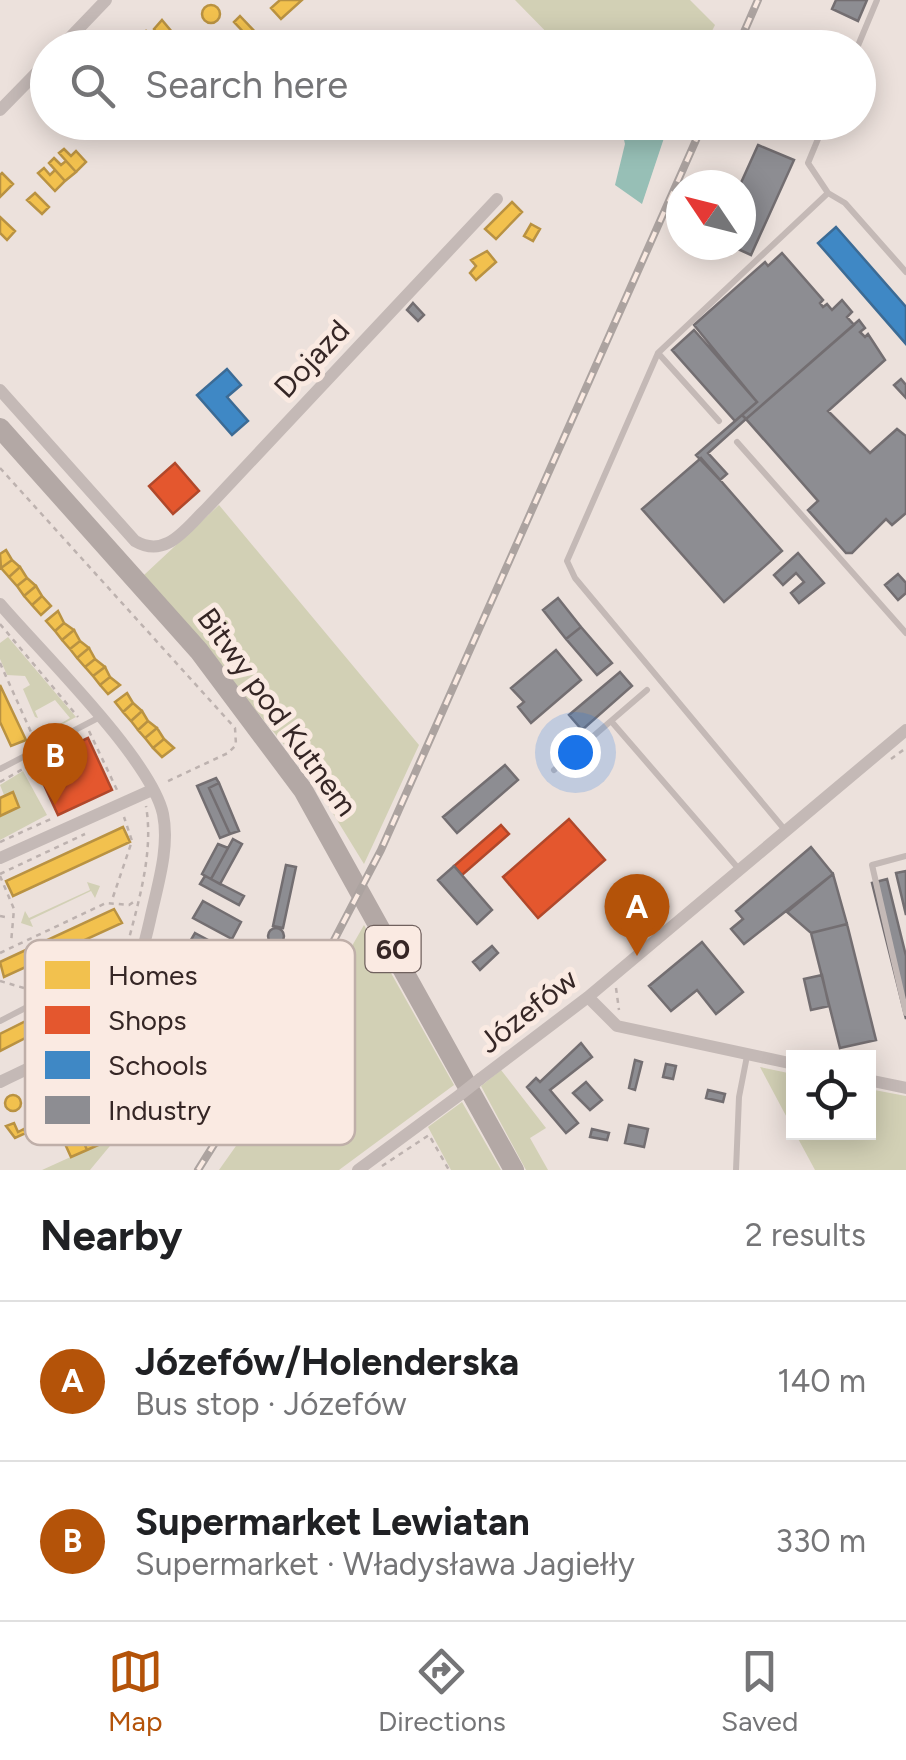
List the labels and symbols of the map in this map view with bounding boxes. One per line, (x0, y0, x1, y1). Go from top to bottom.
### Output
north arrow (666, 170, 756, 260)
street label: Dojazd (266, 312, 357, 406)
street label: Bitwy pod Kutnem (189, 600, 365, 823)
pin: B (22, 722, 88, 805)
your location (550, 727, 601, 778)
pin: A (604, 874, 670, 956)
road number: 60 (366, 926, 420, 972)
legend (25, 940, 355, 1145)
text: Homes (108, 958, 197, 992)
street label: Józefów (471, 960, 585, 1061)
text: Shops (108, 1003, 187, 1037)
text: Schools (108, 1048, 208, 1082)
text: Industry (108, 1093, 211, 1127)

